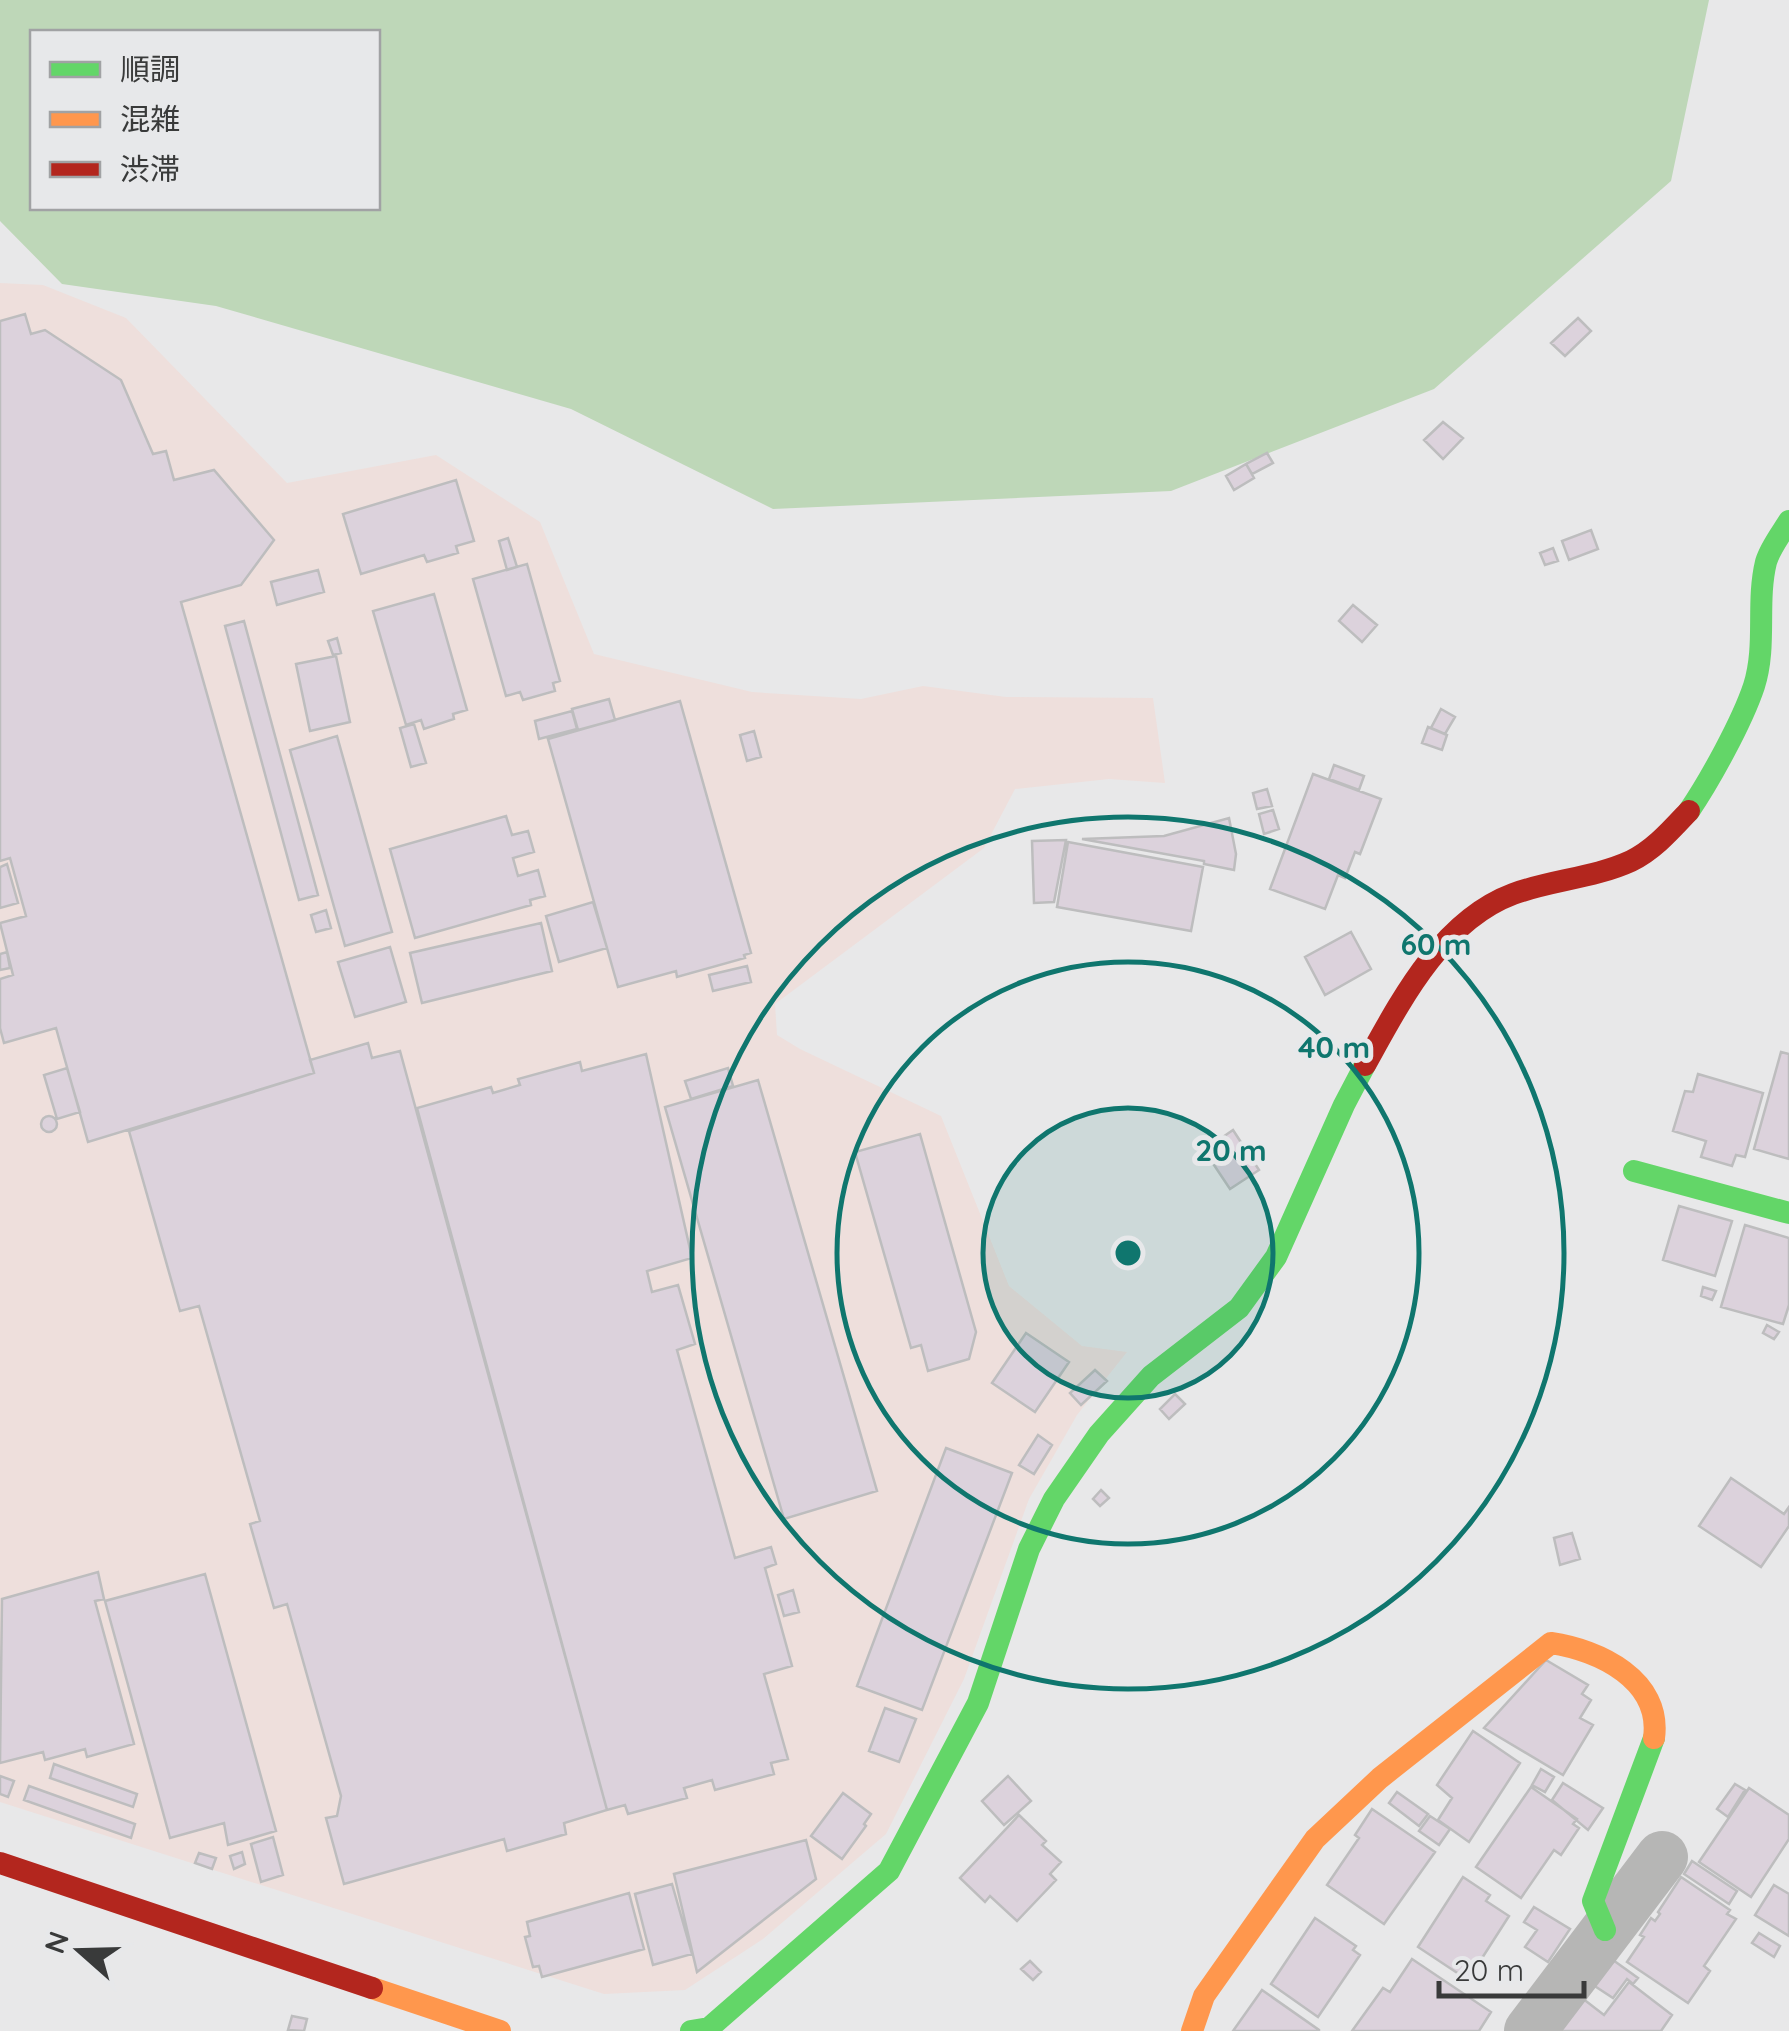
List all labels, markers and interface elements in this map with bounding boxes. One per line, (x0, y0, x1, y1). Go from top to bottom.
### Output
legend (30, 30, 380, 210)
text: 順調 (120, 50, 180, 88)
text: 混雑 (120, 100, 180, 138)
text: 渋滞 (120, 150, 180, 188)
text: 60 m (1400, 925, 1472, 963)
text: 40 m (1298, 1028, 1370, 1066)
text: 20 m (1195, 1131, 1267, 1169)
centre of rings (1110, 1235, 1146, 1271)
north arrow (30, 1901, 130, 2001)
text: N (36, 1927, 76, 1958)
scale bar (1439, 1936, 1584, 1998)
text: 20 m (1454, 1951, 1524, 1989)

